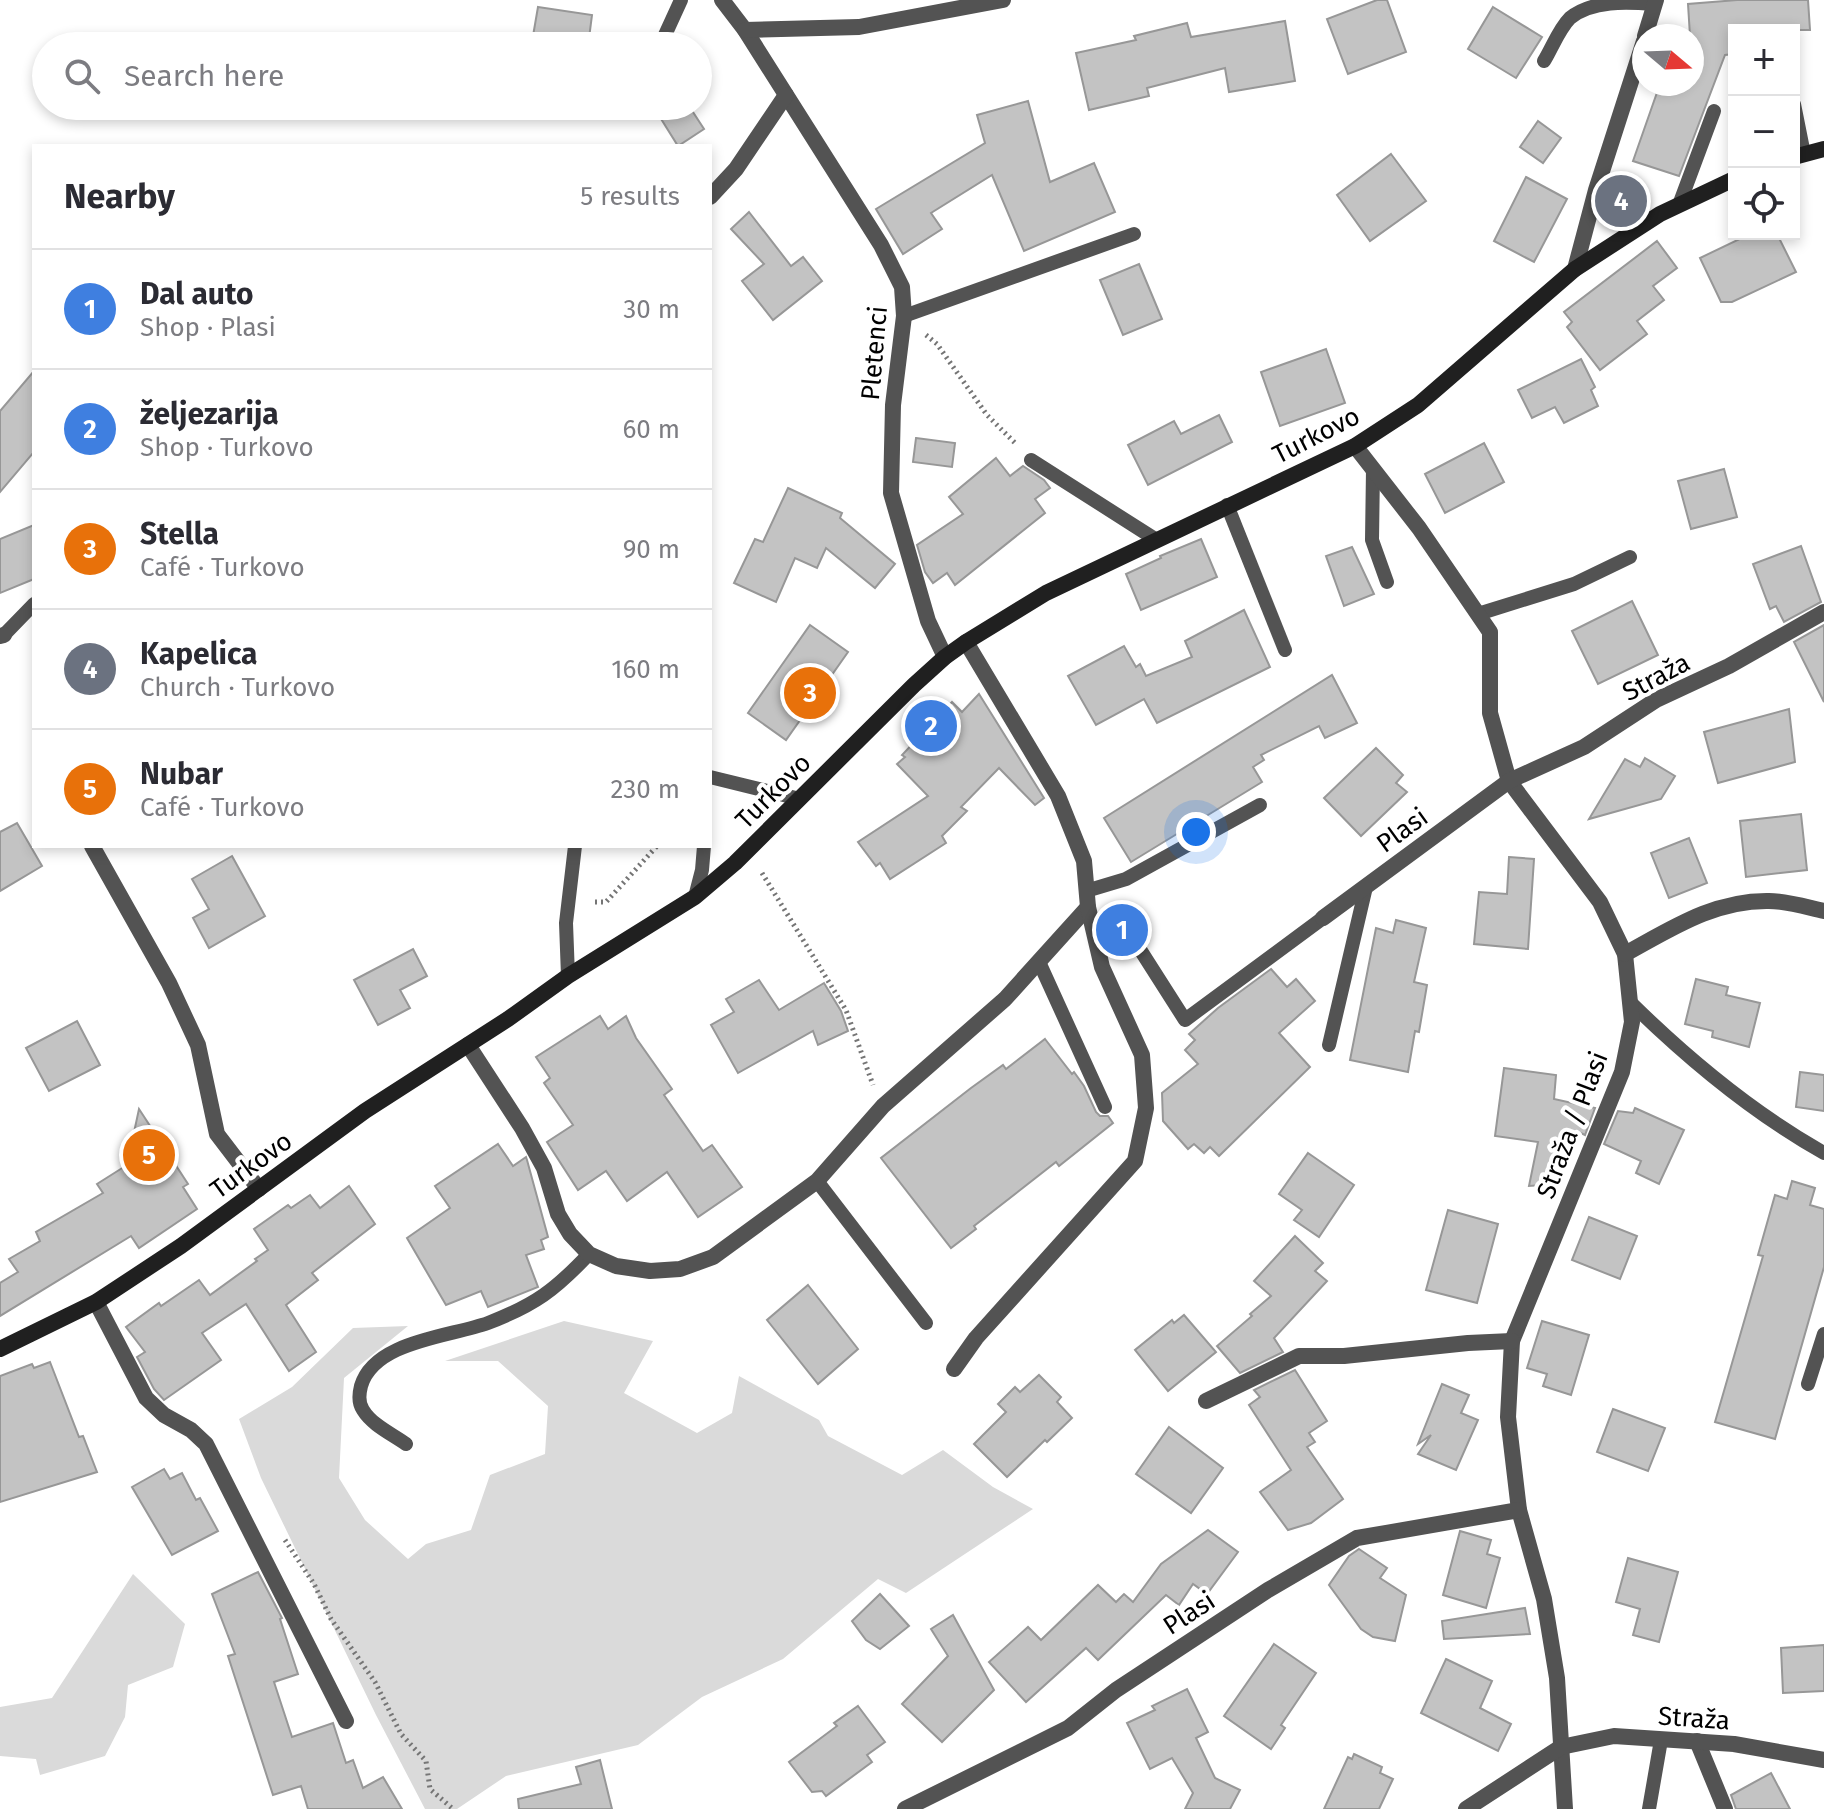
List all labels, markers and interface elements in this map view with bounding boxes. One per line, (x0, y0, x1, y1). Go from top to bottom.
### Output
north arrow (1632, 24, 1704, 96)
map controls (1728, 24, 1800, 240)
button: + (1728, 24, 1800, 96)
search box (32, 32, 712, 120)
icon: search (60, 54, 104, 98)
text: Search here (124, 58, 284, 94)
button: − (1728, 96, 1800, 168)
button: locate (1728, 168, 1800, 240)
pin: 4 (1595, 171, 1647, 231)
text: Nearby (64, 176, 175, 217)
text: 5 results (580, 181, 680, 212)
text: Dal auto (140, 276, 254, 312)
text: 1 (84, 294, 96, 325)
text: 30 m (623, 294, 680, 325)
street label: Pletenci (855, 305, 894, 402)
text: Shop · Plasi (140, 312, 276, 343)
text: željezarija (140, 396, 279, 432)
street label: Turkovo (1267, 400, 1365, 471)
text: 2 (83, 414, 97, 445)
text: 60 m (622, 414, 680, 445)
text: Shop · Turkovo (140, 432, 314, 463)
text: Stella (140, 516, 219, 552)
text: 3 (83, 534, 97, 565)
text: 90 m (623, 534, 680, 565)
text: Café · Turkovo (140, 552, 305, 583)
text: Kapelica (140, 636, 258, 672)
street label: Straža (1617, 647, 1695, 708)
text: 4 (83, 654, 97, 685)
text: 160 m (611, 654, 680, 685)
pin: 3 (784, 663, 836, 723)
text: Church · Turkovo (140, 672, 335, 703)
pin: 2 (905, 696, 957, 756)
street label: Turkovo (729, 747, 817, 835)
text: Nubar (140, 756, 223, 792)
text: 5 (83, 774, 97, 805)
text: 230 m (611, 774, 680, 805)
text: Café · Turkovo (140, 792, 305, 823)
street label: Plasi (1371, 801, 1434, 859)
your location (1176, 812, 1216, 852)
pin: 1 (1096, 900, 1148, 960)
street label: Straža / Plasi (1530, 1047, 1615, 1203)
pin: 5 (123, 1125, 175, 1185)
street label: Turkovo (204, 1125, 298, 1205)
street label: Plasi (1157, 1585, 1221, 1642)
street label: Straža (1657, 1701, 1731, 1736)

